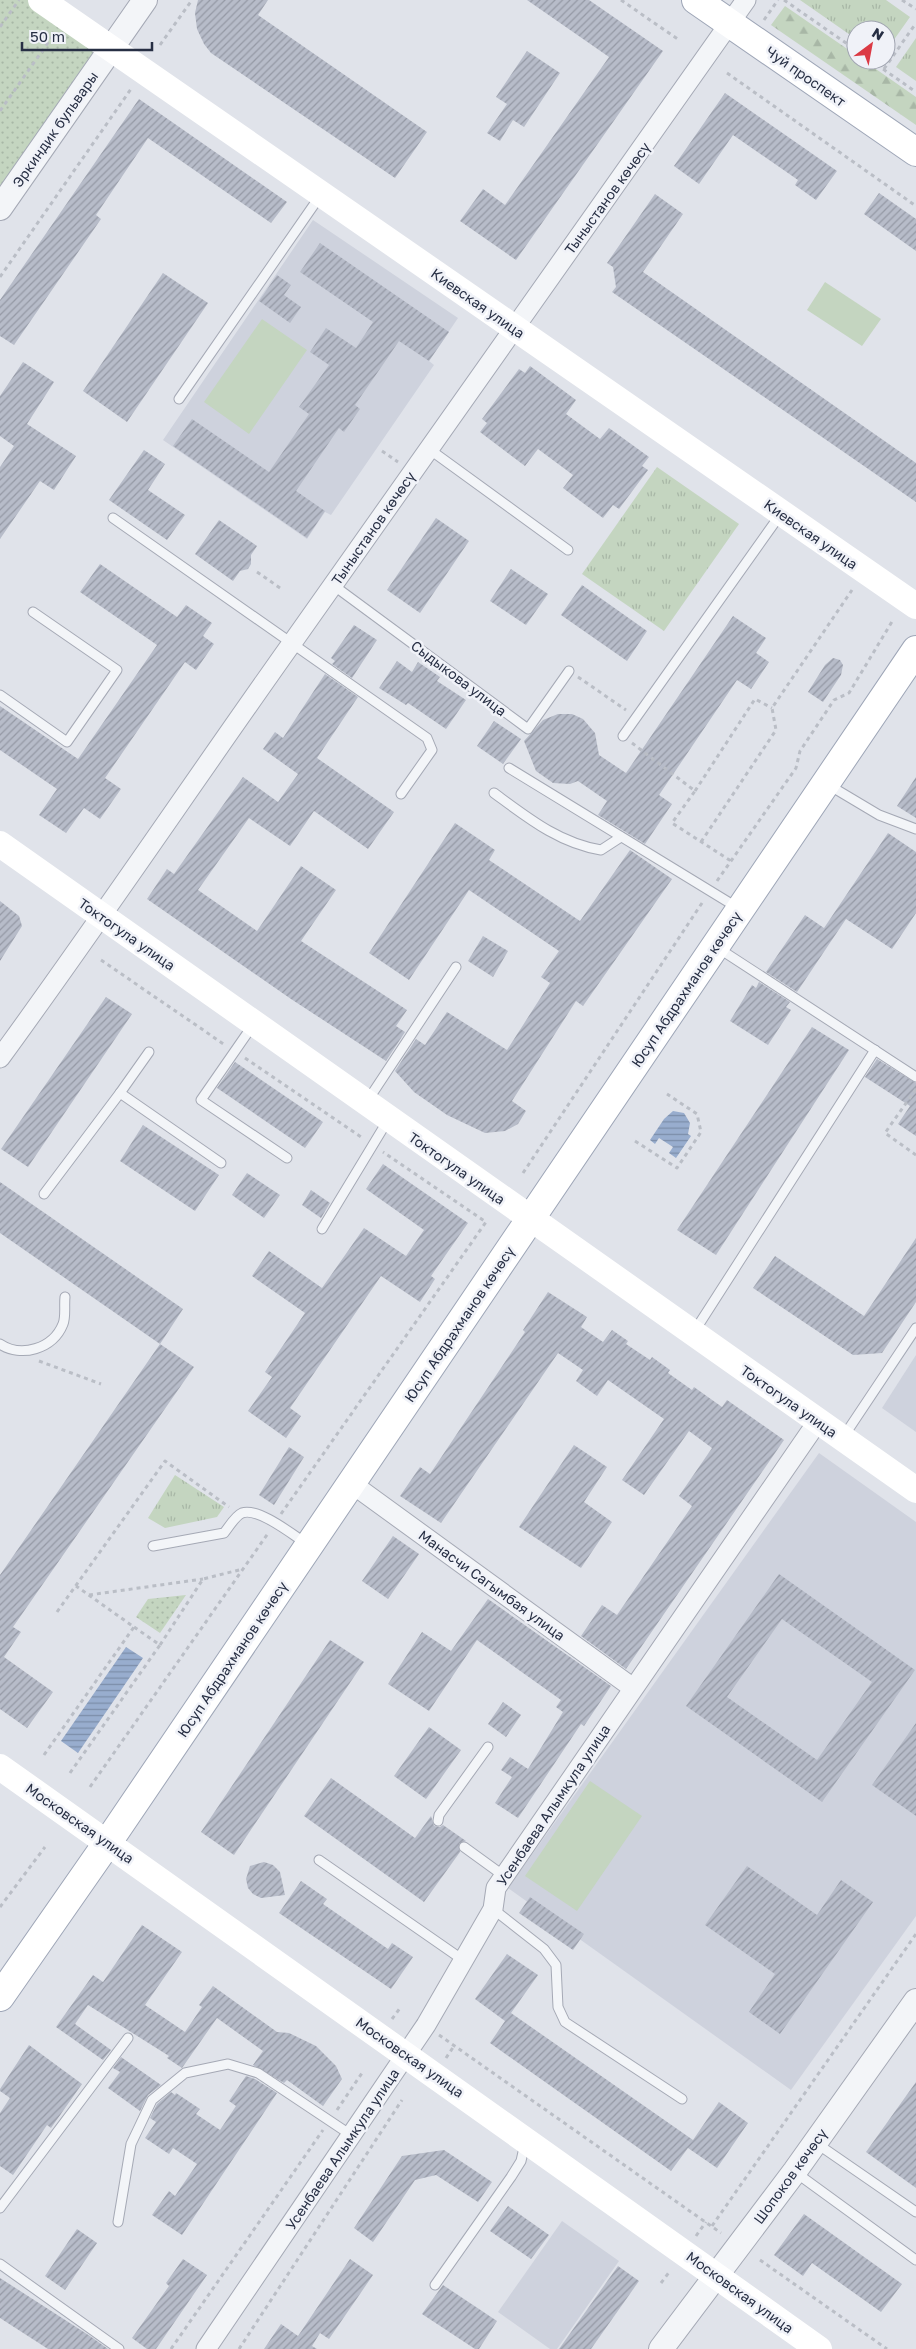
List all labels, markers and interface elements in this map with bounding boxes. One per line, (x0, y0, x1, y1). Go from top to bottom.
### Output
scale bar (22, 20, 152, 52)
north arrow (846, 20, 896, 70)
text: N (869, 24, 887, 44)
text: 50 m (30, 27, 65, 45)
street label: Чуй проспект (763, 42, 849, 110)
street label: Эркиндик бульвары (9, 68, 101, 190)
street label: Тыныстанов көчөсү (561, 139, 653, 257)
street label: Киевская улица (428, 264, 528, 342)
street label: Тыныстанов көчөсү (327, 468, 419, 588)
street label: Киевская улица (761, 495, 861, 573)
street label: Сыдыкова улица (408, 637, 510, 719)
street label: Токтогула улица (75, 894, 179, 974)
street label: Юсуп Абдрахманов көчөсү (627, 908, 745, 1070)
street label: Токтогула улица (405, 1128, 509, 1208)
street label: Юсуп Абдрахманов көчөсү (400, 1243, 518, 1405)
street label: Токтогула улица (737, 1361, 841, 1441)
street label: Манасчи Сагымбая улица (416, 1526, 568, 1644)
street label: Юсуп Абдрахманов көчөсү (173, 1578, 291, 1740)
street label: Усенбаева Алымкула улица (493, 1721, 613, 1889)
street label: Московская улица (23, 1779, 137, 1867)
street label: Московская улица (353, 2013, 467, 2101)
street label: Усенбаева Алымкула улица (282, 2065, 402, 2233)
street label: Шопоков көчөсү (750, 2125, 830, 2227)
street label: Московская улица (683, 2247, 797, 2337)

